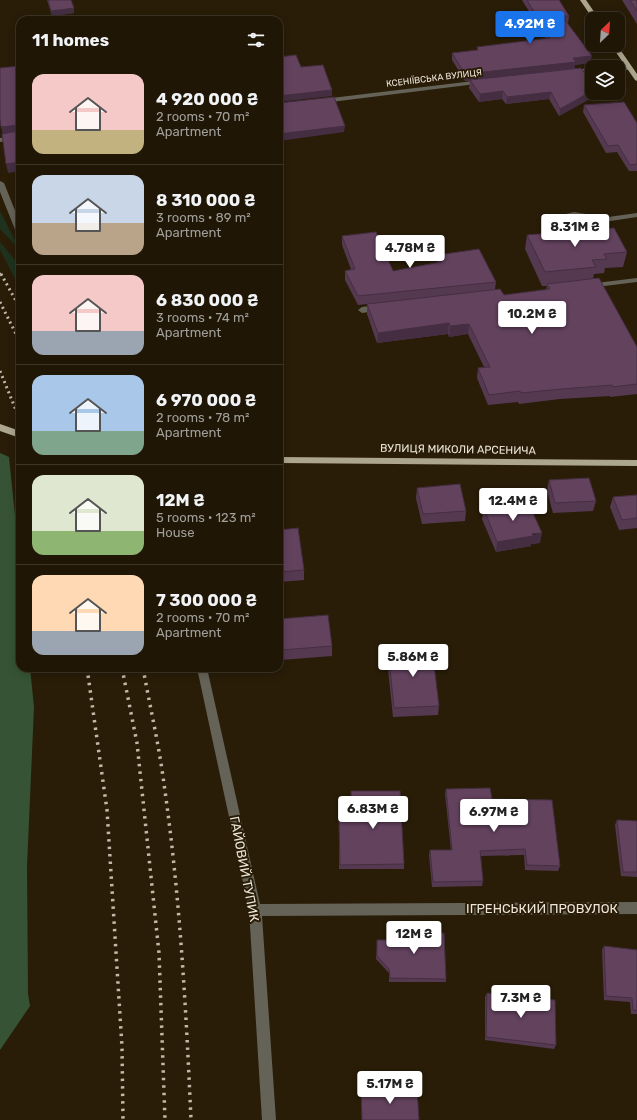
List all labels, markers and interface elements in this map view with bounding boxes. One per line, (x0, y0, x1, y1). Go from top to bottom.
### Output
pin: 4.92M ₴ (493, 11, 567, 45)
north arrow (585, 12, 625, 52)
map controls (585, 12, 625, 100)
text: 4.92M ₴ (504, 16, 556, 31)
icon: filters (245, 29, 267, 51)
text: 11 homes (32, 30, 109, 50)
button: layers (585, 60, 625, 100)
street label: КСЕНІЇВСЬКА ВУЛИЦЯ (385, 66, 482, 89)
text: 4 920 000 ₴ (156, 89, 258, 109)
icon: home (64, 90, 112, 138)
text: 2 rooms · 70 m² (156, 109, 250, 124)
text: Apartment (156, 124, 221, 139)
text: 8 310 000 ₴ (156, 190, 256, 210)
icon: home (64, 191, 112, 239)
text: 3 rooms · 89 m² (156, 210, 251, 225)
pin: 8.31M ₴ (538, 214, 612, 248)
text: 8.31M ₴ (550, 219, 600, 234)
text: Apartment (156, 225, 221, 240)
pin: 4.78M ₴ (373, 235, 447, 269)
text: 4.78M ₴ (385, 240, 435, 255)
text: 6 830 000 ₴ (156, 290, 258, 310)
icon: home (64, 291, 112, 339)
pin: 10.2M ₴ (495, 301, 569, 335)
text: 10.2M ₴ (507, 306, 557, 321)
text: 3 rooms · 74 m² (156, 310, 249, 325)
text: Apartment (156, 325, 221, 340)
text: 6 970 000 ₴ (156, 390, 256, 410)
icon: home (64, 391, 112, 439)
text: 2 rooms · 78 m² (156, 410, 250, 425)
text: Apartment (156, 425, 221, 440)
street label: ВУЛИЦЯ МИКОЛИ АРСЕНИЧА (380, 442, 537, 457)
pin: 12.4M ₴ (476, 488, 550, 522)
text: 12M ₴ (156, 490, 205, 510)
icon: home (64, 491, 112, 539)
text: 12.4M ₴ (488, 493, 538, 508)
text: 5 rooms · 123 m² (156, 510, 256, 525)
text: House (156, 525, 194, 540)
text: 7 300 000 ₴ (156, 590, 257, 610)
icon: home (64, 591, 112, 639)
text: 2 rooms · 70 m² (156, 610, 250, 625)
text: Apartment (156, 625, 221, 640)
pin: 5.86M ₴ (376, 644, 450, 678)
text: 5.86M ₴ (387, 649, 439, 664)
pin: 6.83M ₴ (336, 796, 410, 830)
pin: 6.97M ₴ (457, 799, 531, 833)
text: 6.83M ₴ (347, 801, 399, 816)
text: 6.97M ₴ (469, 804, 519, 819)
street label: ГАЙОВИЙ ТУПИК (227, 815, 262, 923)
street label: ІГРЕНСЬКИЙ ПРОВУЛОК (466, 901, 618, 916)
pin: 12M ₴ (386, 921, 442, 955)
text: 12M ₴ (395, 926, 433, 941)
pin: 7.3M ₴ (488, 985, 554, 1019)
text: 7.3M ₴ (500, 990, 542, 1005)
pin: 5.17M ₴ (353, 1071, 427, 1105)
text: 5.17M ₴ (366, 1076, 414, 1091)

